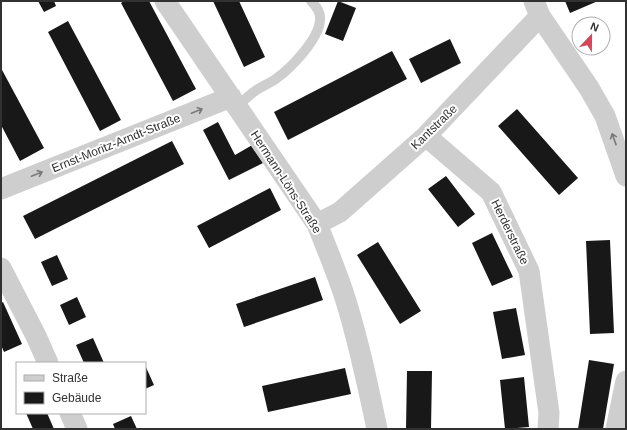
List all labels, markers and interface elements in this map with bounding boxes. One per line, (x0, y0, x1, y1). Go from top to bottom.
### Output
north arrow (571, 16, 611, 56)
text: N (589, 20, 601, 34)
street label: Kantstraße (408, 101, 460, 152)
one-way arrow (191, 106, 203, 114)
street label: Ernst-Moritz-Arndt-Straße (50, 111, 183, 175)
street label: Hermann-Löns-Straße (248, 128, 325, 236)
one-way arrow (610, 133, 617, 146)
one-way arrow (31, 170, 43, 178)
street label: Herderstraße (488, 197, 532, 267)
legend (16, 362, 146, 414)
text: Straße (52, 371, 88, 385)
text: Gebäude (52, 391, 102, 405)

